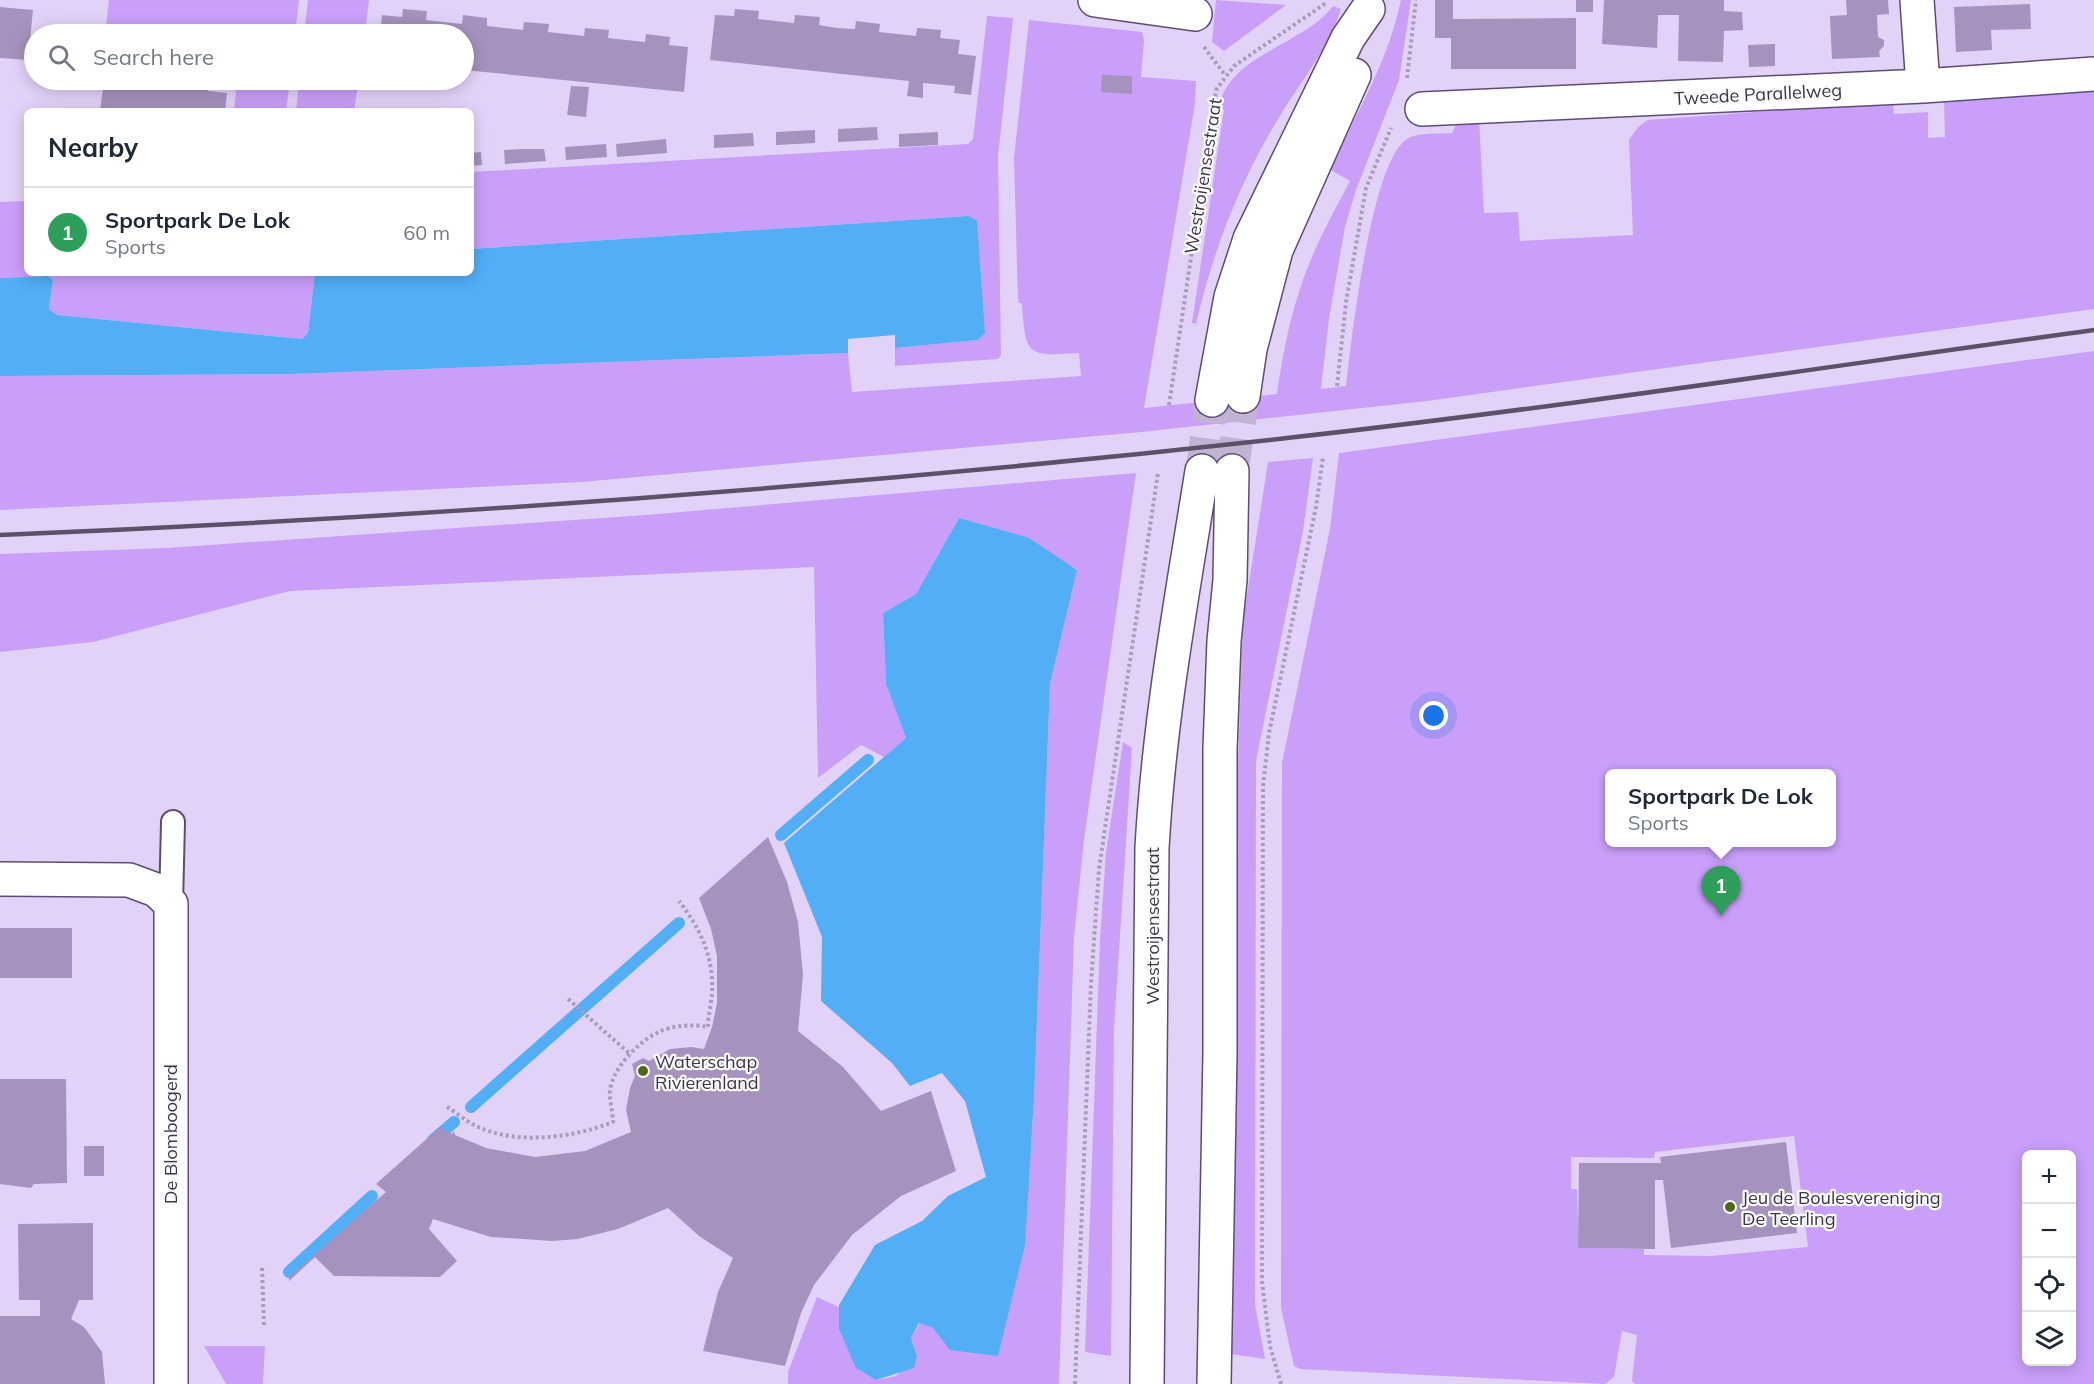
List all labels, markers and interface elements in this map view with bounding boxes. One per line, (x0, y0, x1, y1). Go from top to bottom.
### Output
search box (24, 24, 474, 90)
icon: search (45, 41, 78, 74)
text: Search here (93, 43, 214, 71)
street label: Tweede Parallelweg (1673, 78, 1843, 110)
street label: Westroijensestraat (1179, 96, 1227, 256)
text: Nearby (48, 131, 138, 164)
text: Sportpark De Lok (105, 206, 290, 234)
text: 1 (62, 220, 74, 245)
text: 60 m (403, 220, 450, 245)
text: Sports (105, 234, 166, 259)
your location (1419, 701, 1448, 730)
popup (1605, 769, 1836, 847)
text: Sportpark De Lok (1628, 782, 1813, 810)
text: Sports (1628, 810, 1689, 835)
street label: Westroijensestraat (1141, 847, 1164, 1005)
pin: 1 (1702, 866, 1740, 916)
place label: Waterschap Rivierenland (655, 1050, 759, 1094)
street label: De Blomboogerd (159, 1064, 182, 1204)
marker: Waterschap Rivierenland (636, 1064, 650, 1078)
map controls (2022, 1150, 2076, 1366)
button: + (2022, 1150, 2076, 1204)
place label: Jeu de Boulesvereniging De Teerling (1742, 1186, 1941, 1230)
marker: Jeu de Boulesvereniging De Teerling (1723, 1200, 1737, 1214)
button: − (2022, 1204, 2076, 1258)
button: locate (2022, 1258, 2076, 1312)
button: layers (2022, 1312, 2076, 1366)

